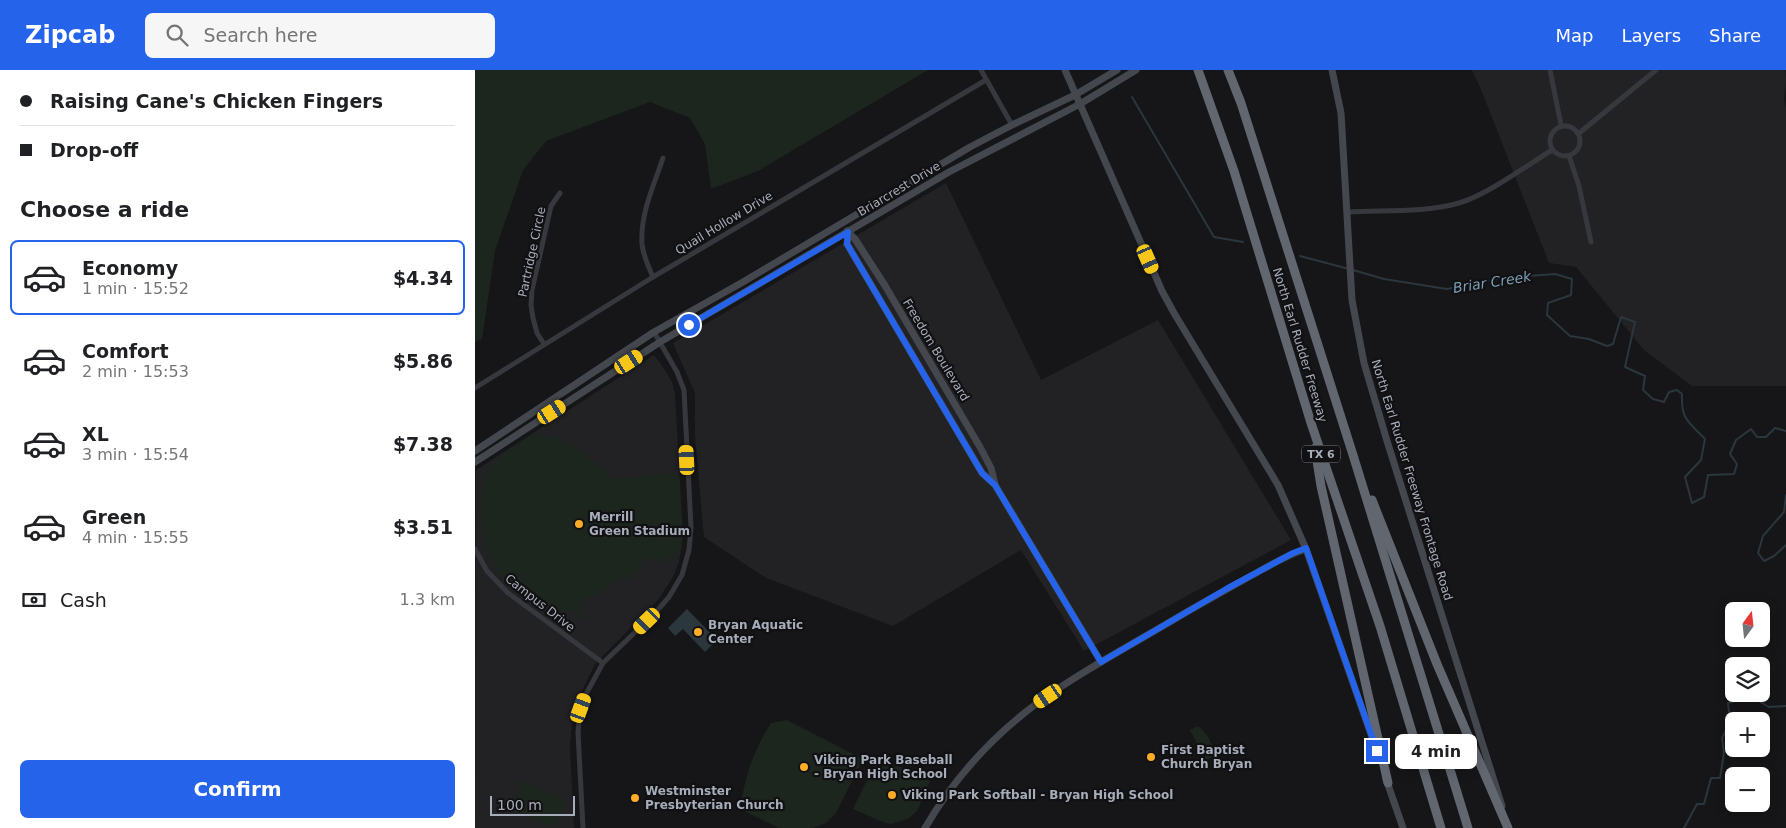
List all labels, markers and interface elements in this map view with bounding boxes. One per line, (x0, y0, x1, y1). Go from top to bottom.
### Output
search box (145, 13, 495, 58)
text: Zipcab (25, 21, 115, 49)
icon: search (163, 21, 191, 49)
text: Search here (203, 24, 318, 46)
text: Map (1555, 25, 1593, 46)
text: Layers (1621, 25, 1681, 46)
text: Share (1709, 25, 1761, 46)
text: Raising Cane's Chicken Fingers (50, 90, 383, 112)
text: Drop-off (50, 139, 138, 161)
street label: Briarcrest Drive (855, 159, 943, 219)
street label: Quail Hollow Drive (673, 188, 775, 258)
text: Choose a ride (20, 197, 189, 222)
street label: Partridge Circle (516, 206, 548, 298)
car (1135, 242, 1160, 276)
icon: car (22, 255, 67, 300)
text: Economy (82, 257, 178, 279)
street label: North Earl Rudder Freeway (1270, 266, 1330, 424)
text: $4.34 (393, 267, 453, 289)
water label: Briar Creek (1452, 268, 1533, 296)
text: 1 min · 15:52 (82, 279, 189, 298)
street label: Freedom Boulevard (900, 296, 972, 404)
route start (678, 314, 700, 336)
icon: car (22, 338, 67, 383)
text: Comfort (82, 340, 169, 362)
car (612, 348, 645, 376)
text: $5.86 (393, 350, 453, 372)
street label: North Earl Rudder Freeway Frontage Road (1369, 358, 1455, 602)
text: 2 min · 15:53 (82, 362, 189, 381)
car (535, 398, 568, 426)
icon: car (22, 421, 67, 466)
text: XL (82, 423, 109, 445)
text: $7.38 (393, 433, 453, 455)
text: 3 min · 15:54 (82, 445, 189, 464)
car (678, 445, 695, 475)
road number: TX 6 (1302, 446, 1340, 462)
icon: car (22, 504, 67, 549)
text: Green (82, 506, 146, 528)
place label: Merrill Green Stadium (589, 510, 690, 538)
text: $3.51 (393, 516, 453, 538)
marker: Merrill Green Stadium (573, 518, 585, 530)
text: 4 min · 15:55 (82, 528, 189, 547)
street label: Campus Drive (502, 571, 578, 635)
icon: cash (20, 586, 48, 614)
text: Cash (60, 589, 107, 611)
text: 1.3 km (400, 590, 455, 609)
north arrow (1725, 602, 1770, 648)
map controls (1725, 602, 1770, 812)
car (631, 605, 663, 637)
place label: Bryan Aquatic Center (708, 618, 803, 646)
marker: Bryan Aquatic Center (692, 626, 704, 638)
button: layers (1725, 657, 1770, 702)
car (1031, 681, 1064, 711)
car (568, 691, 593, 725)
button: + (1725, 712, 1770, 757)
callout: 4 min (1395, 734, 1477, 768)
route end (1366, 740, 1388, 762)
text: 4 min (1411, 742, 1461, 761)
place label: First Baptist Church Bryan (1161, 743, 1252, 771)
marker: First Baptist Church Bryan (1145, 751, 1157, 763)
place label: Viking Park Baseball - Bryan High School (814, 753, 953, 781)
button: Confirm (20, 760, 455, 818)
marker: Viking Park Baseball - Bryan High School (798, 761, 810, 773)
button: − (1725, 767, 1770, 812)
place label: Westminster Presbyterian Church (645, 784, 784, 812)
place label: Viking Park Softball - Bryan High School (902, 788, 1173, 802)
marker: Viking Park Softball - Bryan High School (886, 789, 898, 801)
marker: Westminster Presbyterian Church (629, 792, 641, 804)
scale bar (490, 793, 575, 816)
text: 100 m (497, 797, 542, 813)

